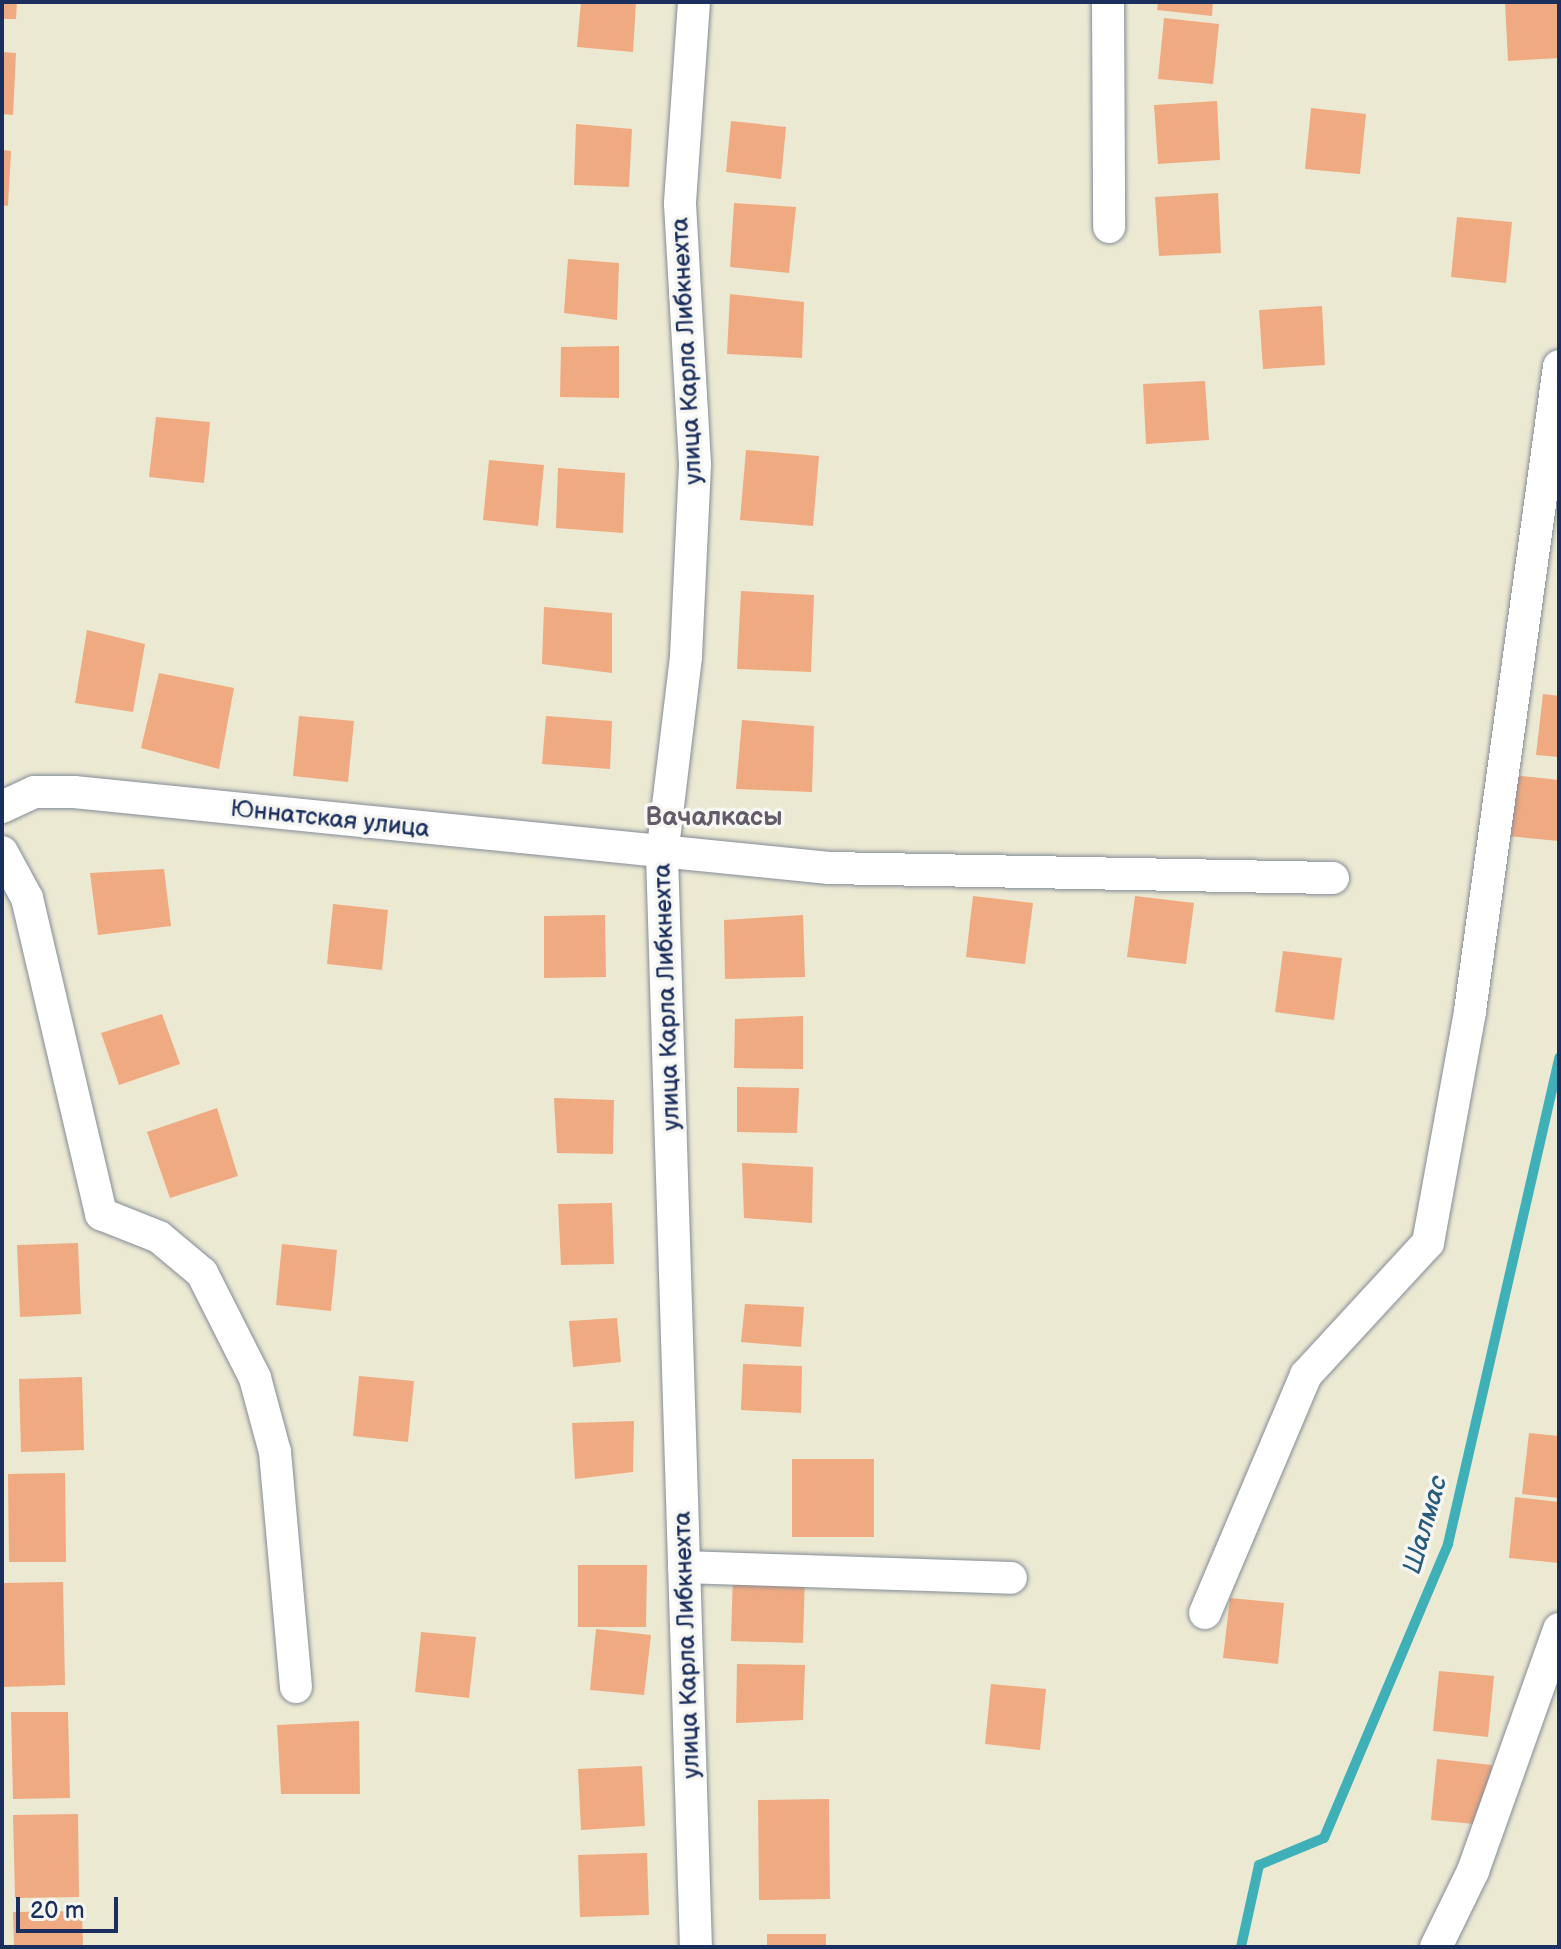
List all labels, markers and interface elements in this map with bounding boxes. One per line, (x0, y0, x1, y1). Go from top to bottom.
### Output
street label: улица Карла Либкнехта (666, 217, 708, 485)
street label: Юннатская улица (229, 794, 431, 844)
district label: Вачалкасы (646, 802, 782, 834)
street label: улица Карла Либкнехта (648, 863, 686, 1131)
water label: Шалмас (1397, 1472, 1455, 1578)
street label: улица Карла Либкнехта (668, 1511, 706, 1779)
scale bar (20, 1881, 122, 1931)
text: 20 m (30, 1896, 85, 1925)

